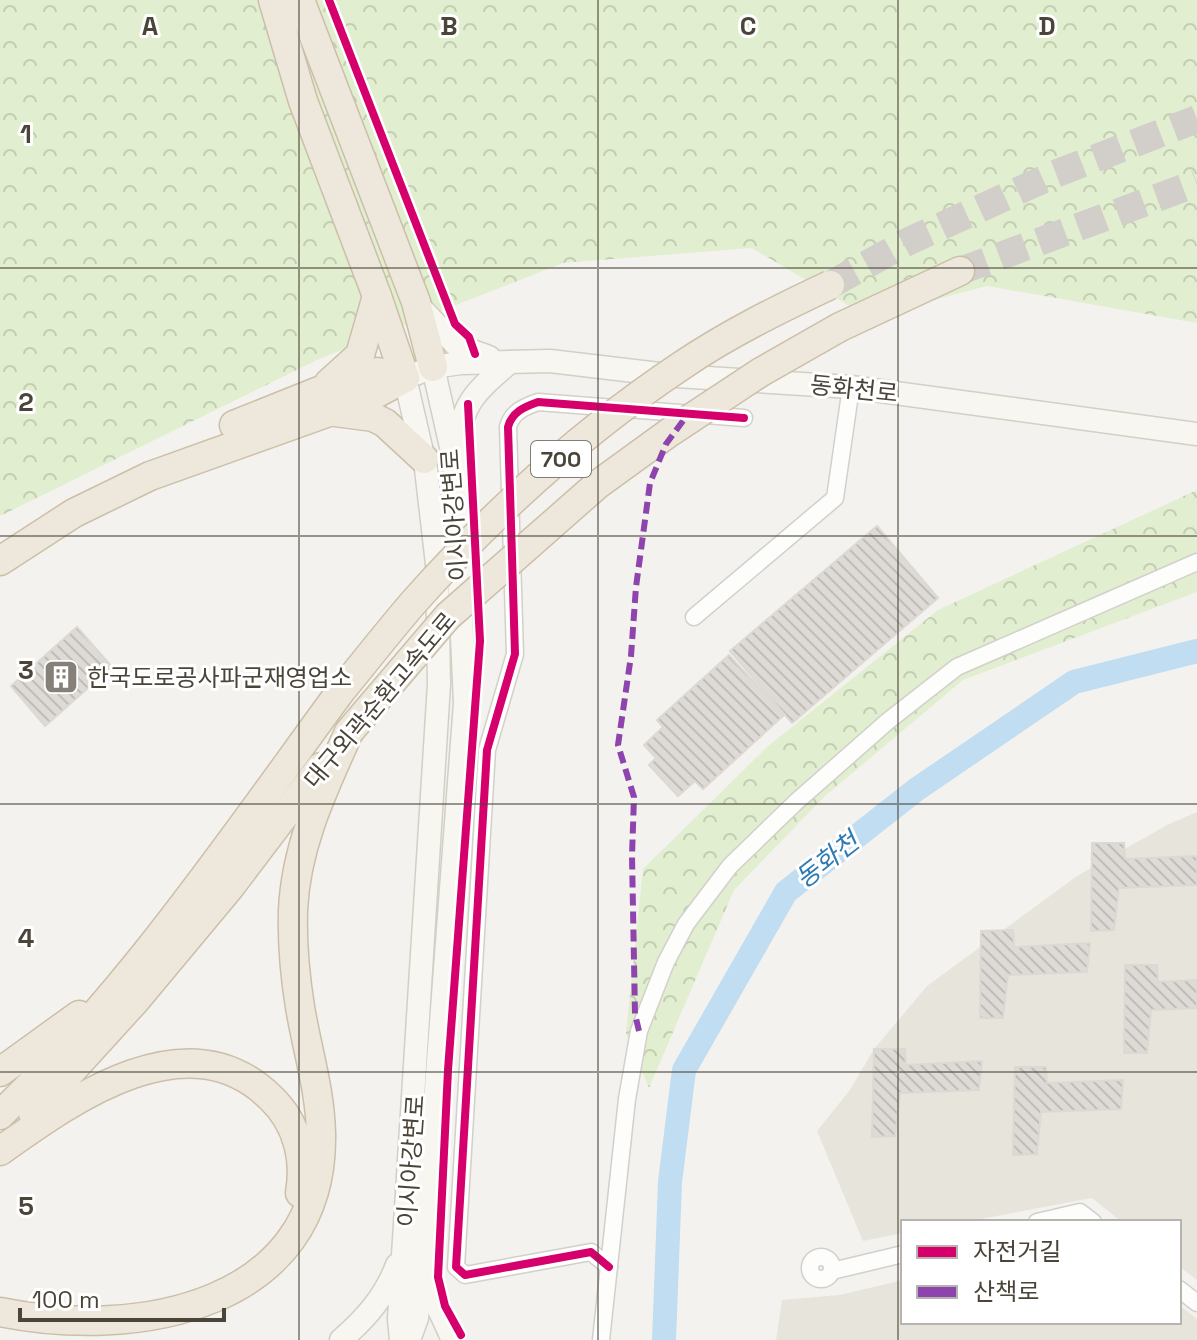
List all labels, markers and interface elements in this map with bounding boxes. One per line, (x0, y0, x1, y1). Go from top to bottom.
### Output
text: A (142, 9, 159, 43)
text: B (440, 9, 458, 43)
text: C (740, 9, 756, 43)
text: D (1038, 9, 1056, 43)
text: 1 (20, 117, 32, 151)
street label: 동화천로 (808, 369, 900, 409)
text: 2 (18, 385, 34, 419)
road number: 700 (531, 441, 591, 477)
street label: 이시아강변로 (434, 448, 474, 582)
street label: 대구외곽순환고속도로 (297, 605, 463, 795)
text: 3 (18, 653, 34, 687)
building icon: 한국도로공사파군재영업소 (42, 658, 80, 696)
place label: 한국도로공사파군재영업소 (87, 662, 352, 693)
water label: 동화천 (788, 823, 868, 895)
text: 4 (18, 921, 34, 955)
street label: 이시아강변로 (391, 1094, 431, 1228)
text: 5 (18, 1189, 34, 1223)
legend (901, 1220, 1181, 1324)
text: 자전거길 (973, 1236, 1061, 1267)
scale bar (20, 1272, 224, 1322)
text: 산책로 (973, 1276, 1039, 1307)
text: 100 m (32, 1284, 100, 1315)

